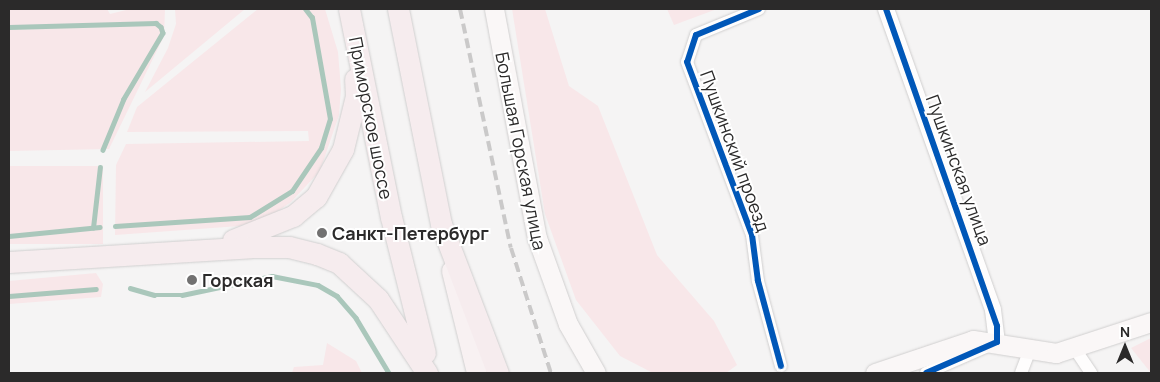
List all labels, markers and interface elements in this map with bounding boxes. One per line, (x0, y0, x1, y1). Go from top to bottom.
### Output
street label: Приморское шоссе (345, 35, 397, 201)
street label: Большая Горская улица (491, 50, 551, 252)
street label: Пушкинский проезд (696, 67, 774, 235)
street label: Пушкинская улица (922, 92, 996, 248)
place label: Санкт-Петербург (332, 222, 489, 244)
marker: Санкт-Петербург (316, 227, 328, 239)
place label: Горская (202, 269, 273, 291)
marker: Горская (186, 274, 198, 286)
north arrow (1100, 322, 1150, 372)
text: N (1120, 322, 1130, 341)

